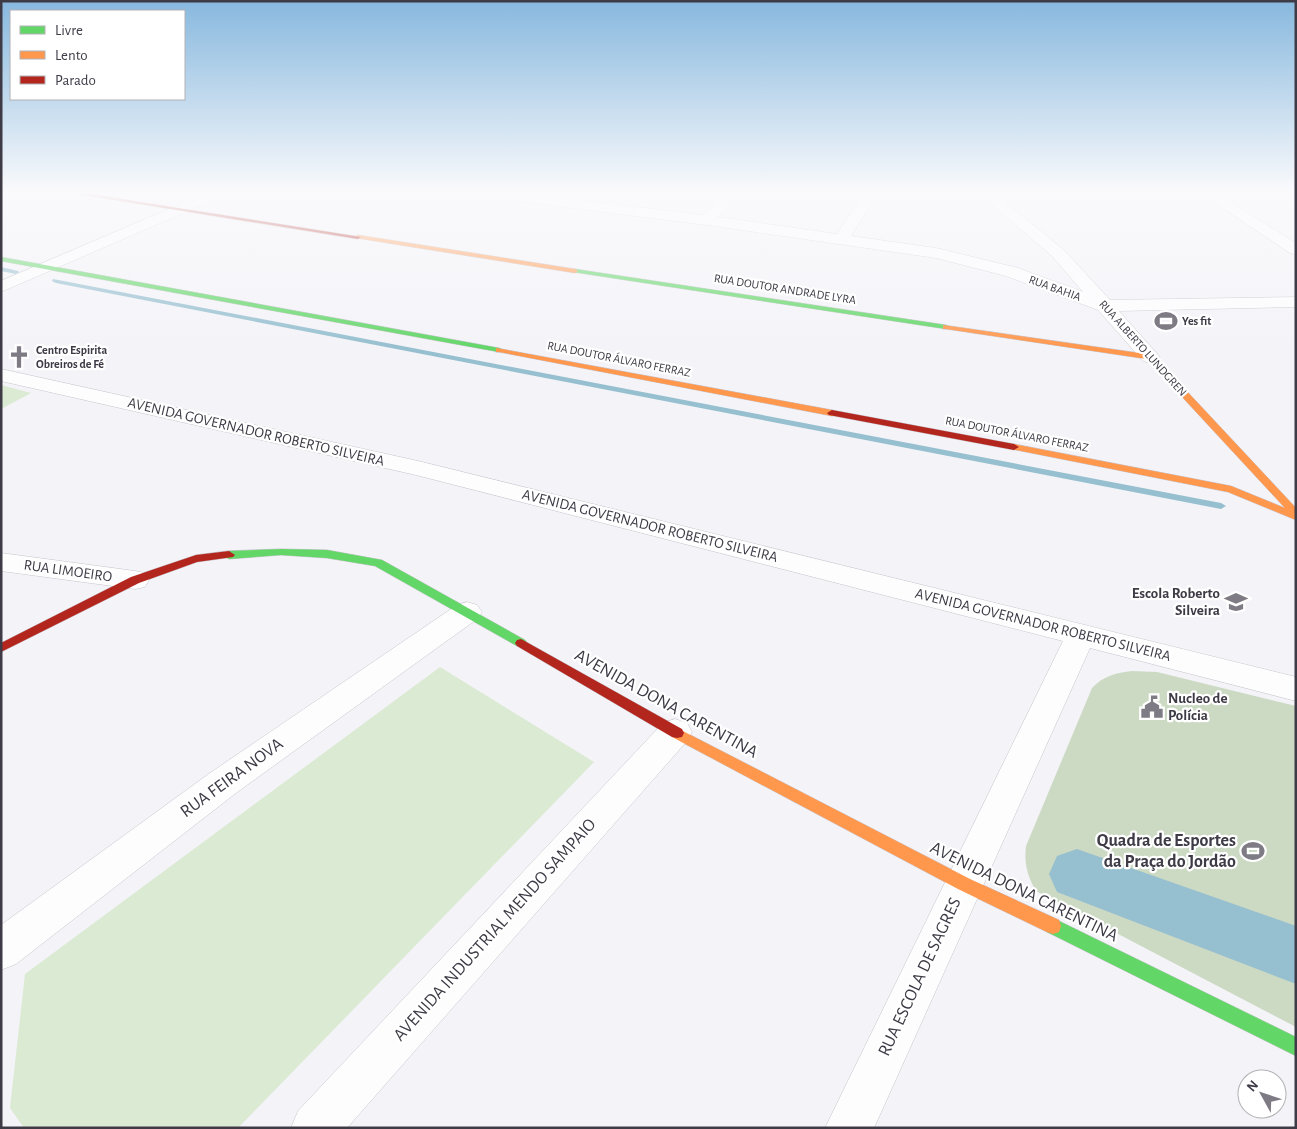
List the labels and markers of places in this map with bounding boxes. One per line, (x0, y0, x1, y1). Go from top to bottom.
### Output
sports icon: Yes fit (1153, 308, 1179, 334)
place label: Yes fit (1182, 315, 1211, 327)
church icon: Centro Espirita Obreiros de Fé (6, 344, 32, 370)
place label: Centro Espirita Obreiros de Fé (36, 344, 107, 370)
place label: Escola Roberto Silveira (1132, 586, 1220, 618)
school or university icon: Escola Roberto Silveira (1223, 589, 1249, 615)
place label: Nucleo de Polícia (1168, 691, 1228, 723)
public building icon: Nucleo de Polícia (1139, 694, 1165, 720)
place label: Quadra de Esportes da Praça do Jordão (1097, 832, 1236, 871)
sports icon: Quadra de Esportes da Praça do Jordão (1240, 838, 1266, 864)

